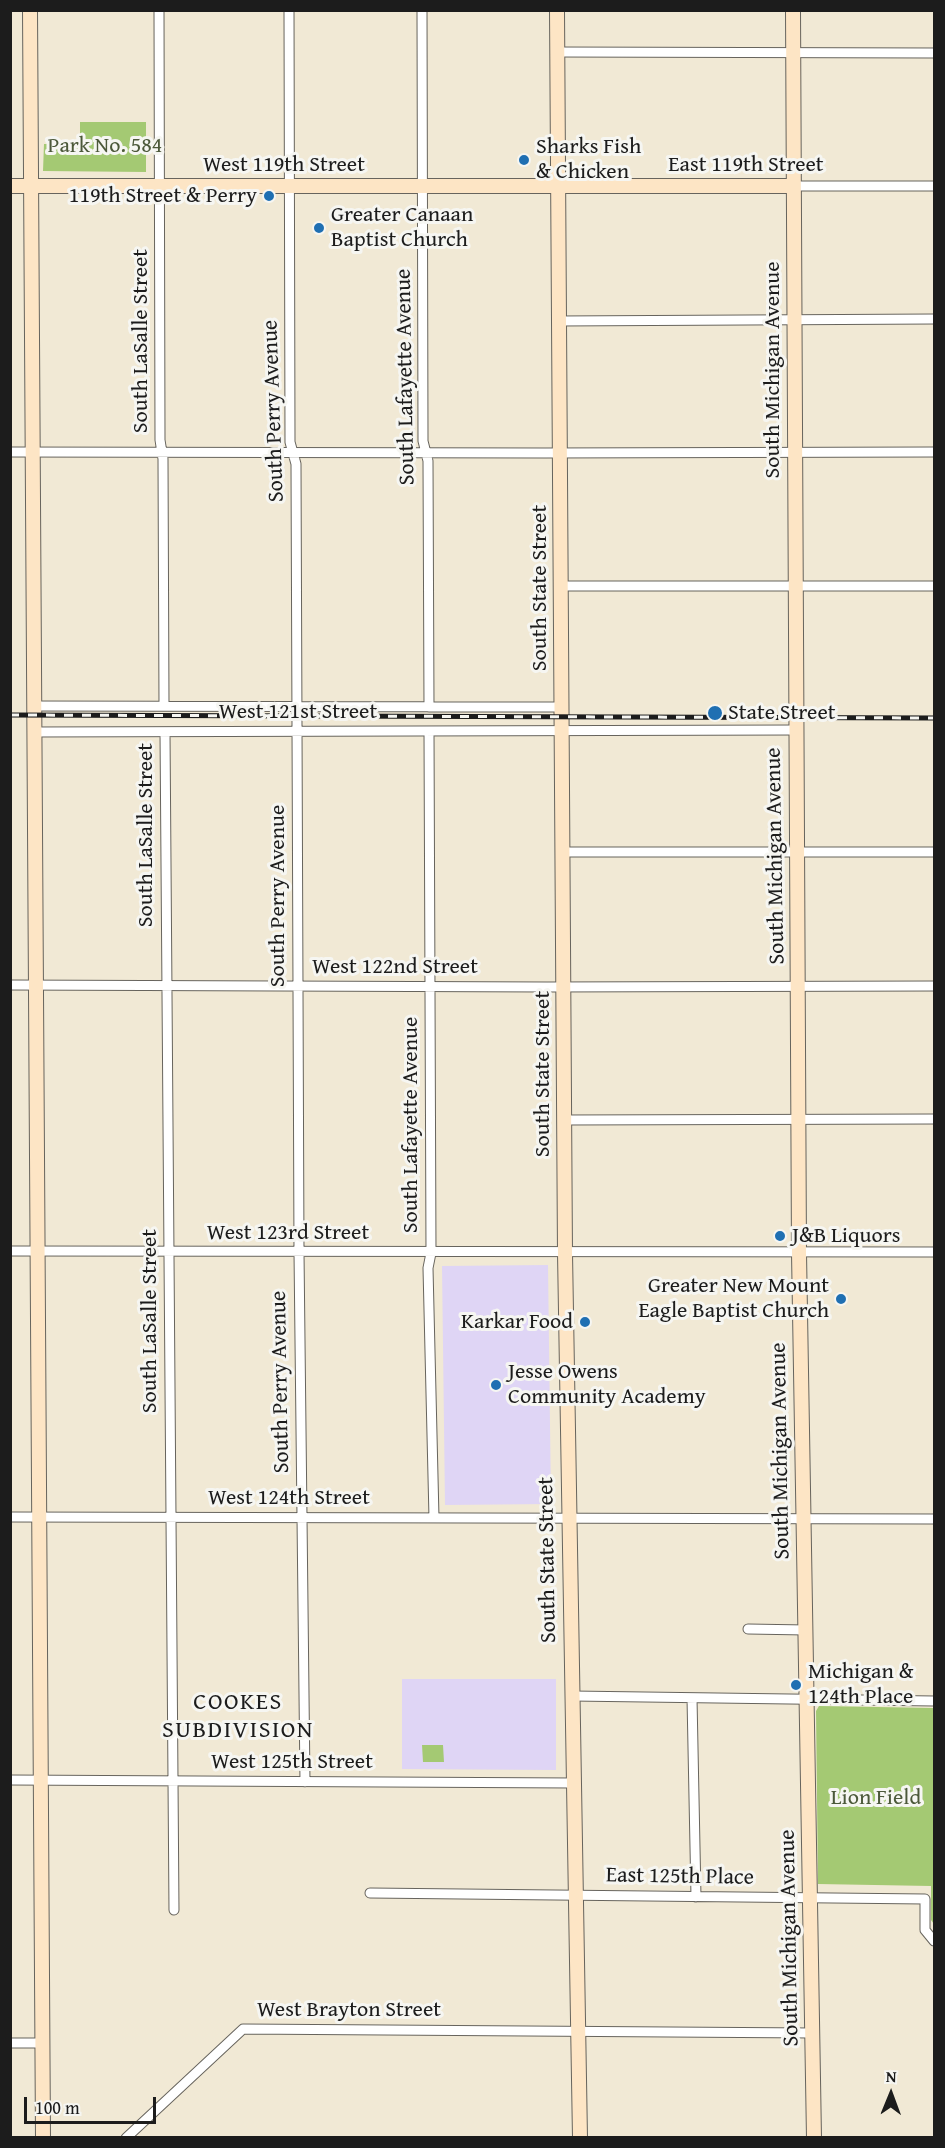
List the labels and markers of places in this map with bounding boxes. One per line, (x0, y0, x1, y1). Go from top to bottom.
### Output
place label: Sharks Fish & Chicken (536, 134, 641, 186)
marker: Sharks Fish & Chicken (517, 153, 531, 167)
place label: 119th Street & Perry (69, 183, 257, 209)
marker: 119th Street & Perry (262, 189, 276, 203)
place label: Greater Canaan Baptist Church (331, 202, 473, 254)
marker: Greater Canaan Baptist Church (312, 221, 326, 235)
place label: State Street (728, 700, 835, 726)
marker: State Street (706, 704, 724, 722)
place label: J&B Liquors (792, 1223, 901, 1249)
marker: J&B Liquors (773, 1229, 787, 1243)
place label: Greater New Mount Eagle Baptist Church (638, 1273, 829, 1324)
marker: Greater New Mount Eagle Baptist Church (834, 1292, 848, 1306)
place label: Karkar Food (461, 1309, 573, 1335)
marker: Karkar Food (578, 1315, 592, 1329)
place label: Jesse Owens Community Academy (508, 1359, 706, 1410)
marker: Jesse Owens Community Academy (489, 1378, 503, 1392)
place label: Michigan & 124th Place (808, 1659, 914, 1711)
marker: Michigan & 124th Place (789, 1678, 803, 1692)

